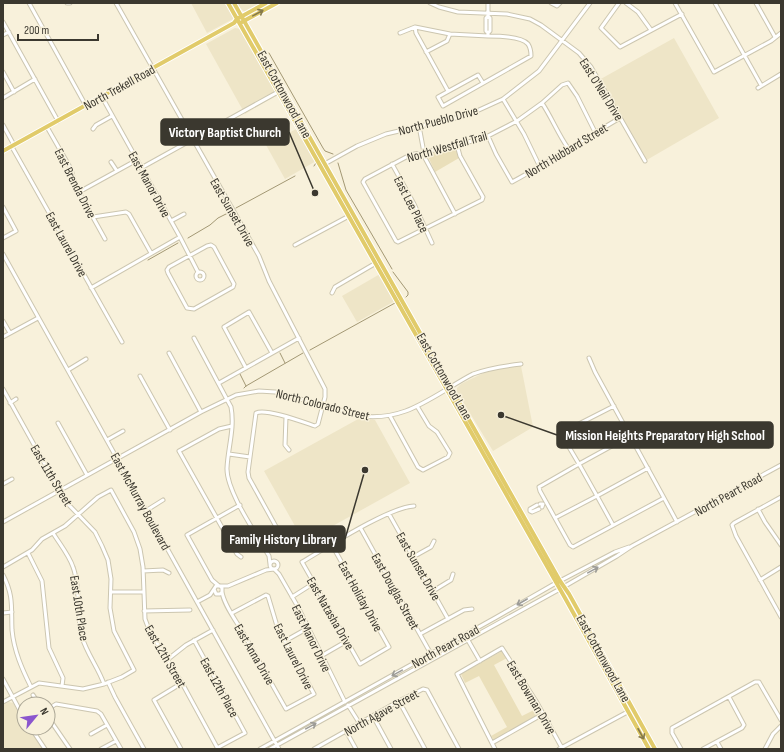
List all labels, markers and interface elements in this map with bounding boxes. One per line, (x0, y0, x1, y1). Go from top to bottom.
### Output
one-way arrow (252, 9, 264, 17)
scale bar (18, 16, 98, 42)
text: 200 m (24, 23, 50, 38)
street label: East Cottonwood Lane (254, 48, 315, 141)
street label: East O'Neil Drive (576, 55, 627, 124)
street label: North Trekell Road (81, 62, 158, 114)
street label: North Pueblo Drive (397, 103, 480, 139)
callout: Victory Baptist Church (161, 119, 289, 145)
street label: North Hubbard Street (522, 120, 611, 182)
text: Victory Baptist Church (169, 124, 281, 141)
street label: North Westfall Trail (405, 128, 489, 166)
street label: East Brenda Drive (51, 146, 100, 221)
street label: East Manor Drive (124, 149, 174, 220)
street label: East Lee Place (390, 173, 432, 235)
street label: East Sunset Drive (206, 176, 258, 249)
street label: East Laurel Drive (42, 209, 91, 280)
street label: East Cottonwood Lane (413, 330, 475, 423)
street label: North Colorado Street (274, 386, 371, 424)
callout: Mission Heights Preparatory High School (557, 422, 773, 448)
text: Mission Heights Preparatory High School (565, 427, 765, 444)
street label: East 11th Street (27, 442, 76, 509)
street label: East McMurray Boulevard (107, 450, 174, 553)
street label: North Peart Road (692, 470, 765, 520)
callout: Family History Library (222, 526, 345, 552)
street label: East Sunset Drive (392, 530, 444, 603)
text: Family History Library (229, 531, 337, 548)
street label: East Douglas Street (368, 550, 423, 633)
street label: East Holiday Drive (334, 558, 386, 635)
one-way arrow (587, 566, 599, 573)
street label: East 10th Place (66, 574, 92, 642)
street label: East Natasha Drive (303, 574, 357, 653)
one-way arrow (516, 599, 528, 607)
street label: East Manor Drive (288, 602, 334, 675)
street label: East Cottonwood Lane (573, 612, 634, 705)
street label: East Anna Drive (230, 621, 278, 688)
street label: East Laurel Drive (270, 621, 317, 692)
street label: East 12th Street (141, 622, 190, 691)
street label: North Peart Road (409, 622, 482, 672)
street label: East 12th Place (196, 655, 242, 720)
street label: East Bowman Drive (503, 658, 559, 737)
one-way arrow (391, 669, 403, 677)
street label: North Agave Street (341, 686, 422, 740)
north arrow (16, 696, 56, 736)
text: N (37, 706, 51, 717)
one-way arrow (305, 722, 317, 730)
one-way arrow (637, 728, 645, 740)

